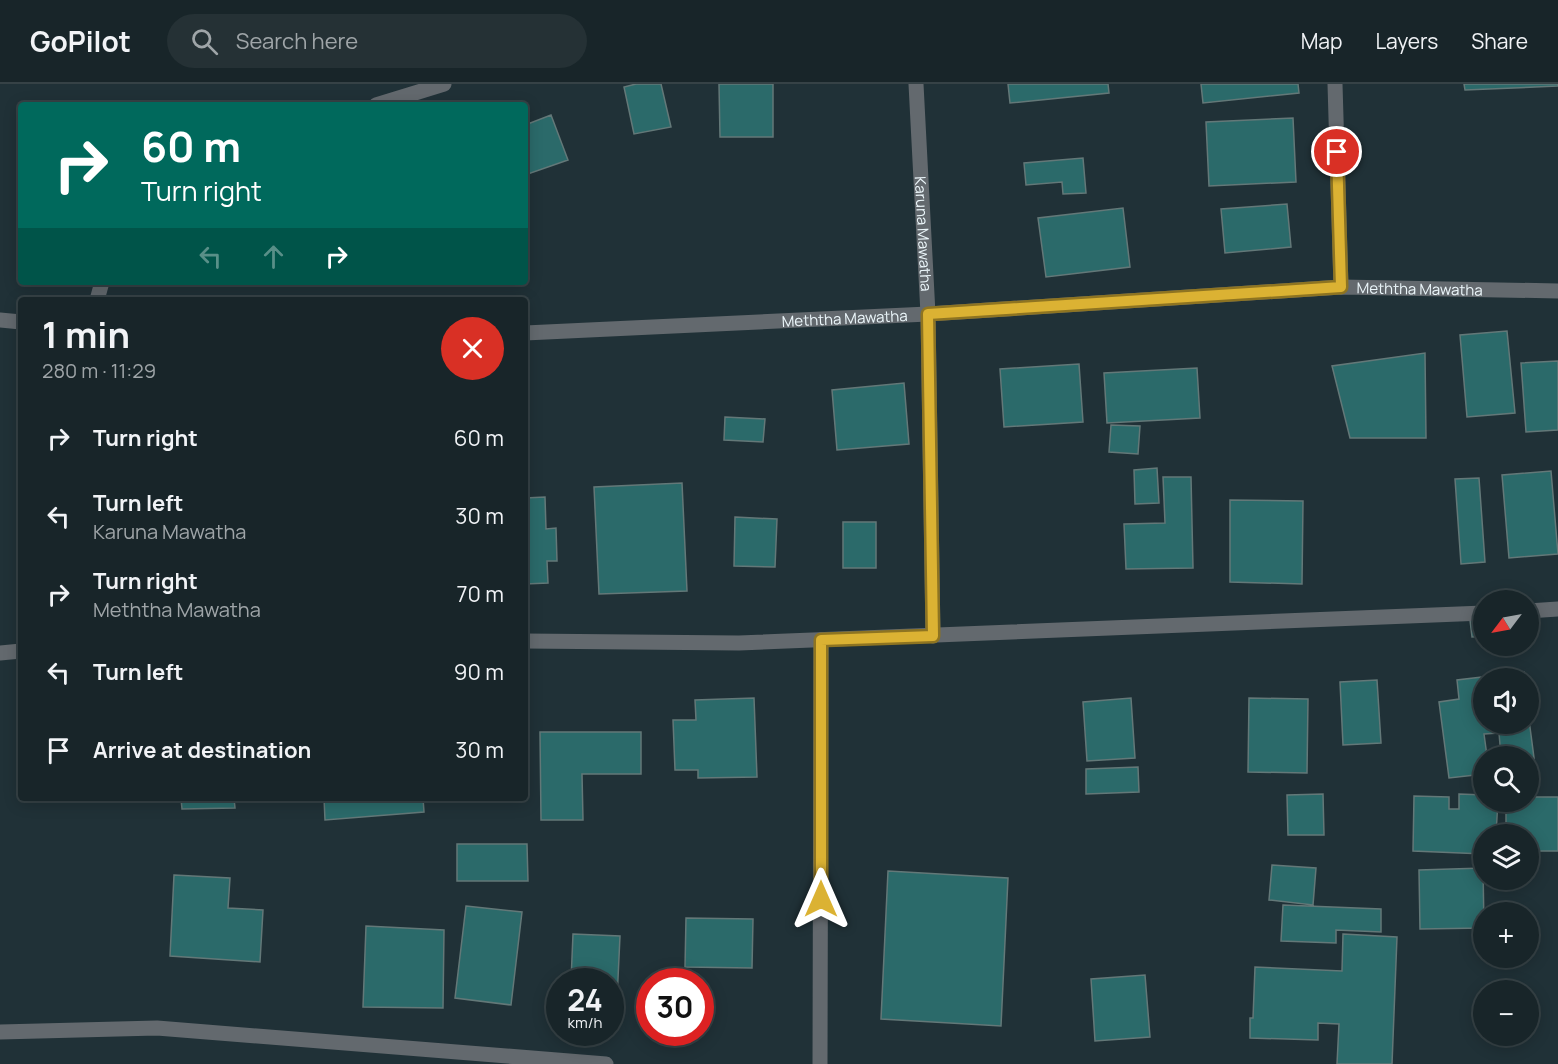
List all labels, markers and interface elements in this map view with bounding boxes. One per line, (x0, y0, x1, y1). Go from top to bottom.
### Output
search box (167, 14, 587, 68)
text: GoPilot (30, 22, 131, 60)
icon: search (188, 25, 221, 58)
text: Search here (236, 26, 358, 56)
text: Map (1301, 27, 1342, 55)
text: Layers (1375, 27, 1438, 55)
text: Share (1471, 27, 1528, 55)
text: 60 m (141, 117, 241, 175)
icon: right (42, 126, 120, 204)
pin (1311, 126, 1362, 177)
icon: arrive (1320, 135, 1353, 168)
text: Turn right (141, 172, 262, 209)
street label: Karuna Mawatha (910, 176, 937, 292)
icon: left (194, 240, 227, 273)
icon: ahead (257, 240, 290, 273)
icon: right (320, 240, 353, 273)
street label: Meththa Mawatha (1356, 277, 1483, 300)
street label: Meththa Mawatha (781, 304, 908, 331)
text: 1 min (42, 310, 130, 359)
button: close (441, 317, 504, 380)
text: 280 m · 11:29 (42, 357, 156, 384)
icon: right (42, 422, 75, 455)
text: Turn right (93, 423, 198, 453)
text: 60 m (454, 423, 504, 453)
text: Turn left (93, 488, 183, 518)
icon: left (42, 500, 75, 533)
text: 30 m (455, 501, 504, 531)
text: Karuna Mawatha (93, 518, 246, 545)
text: Turn right (93, 566, 198, 596)
icon: right (42, 578, 75, 611)
text: 70 m (456, 579, 504, 609)
north arrow (1473, 590, 1539, 656)
map controls (1473, 590, 1539, 1046)
text: Meththa Mawatha (93, 596, 261, 623)
icon: left (42, 656, 75, 689)
text: Turn left (93, 657, 183, 687)
text: 90 m (454, 657, 504, 687)
button: sound (1473, 668, 1539, 734)
icon: arrive (42, 734, 75, 767)
text: Arrive at destination (93, 735, 311, 765)
text: 30 m (455, 735, 504, 765)
button: search (1473, 746, 1539, 812)
button: layers (1473, 824, 1539, 890)
position arrow (789, 867, 853, 931)
button: + (1473, 902, 1539, 968)
speed limit sign: 30 (636, 968, 714, 1046)
text: 24 (567, 979, 603, 1020)
button: − (1473, 980, 1539, 1046)
text: km/h (568, 1012, 602, 1033)

